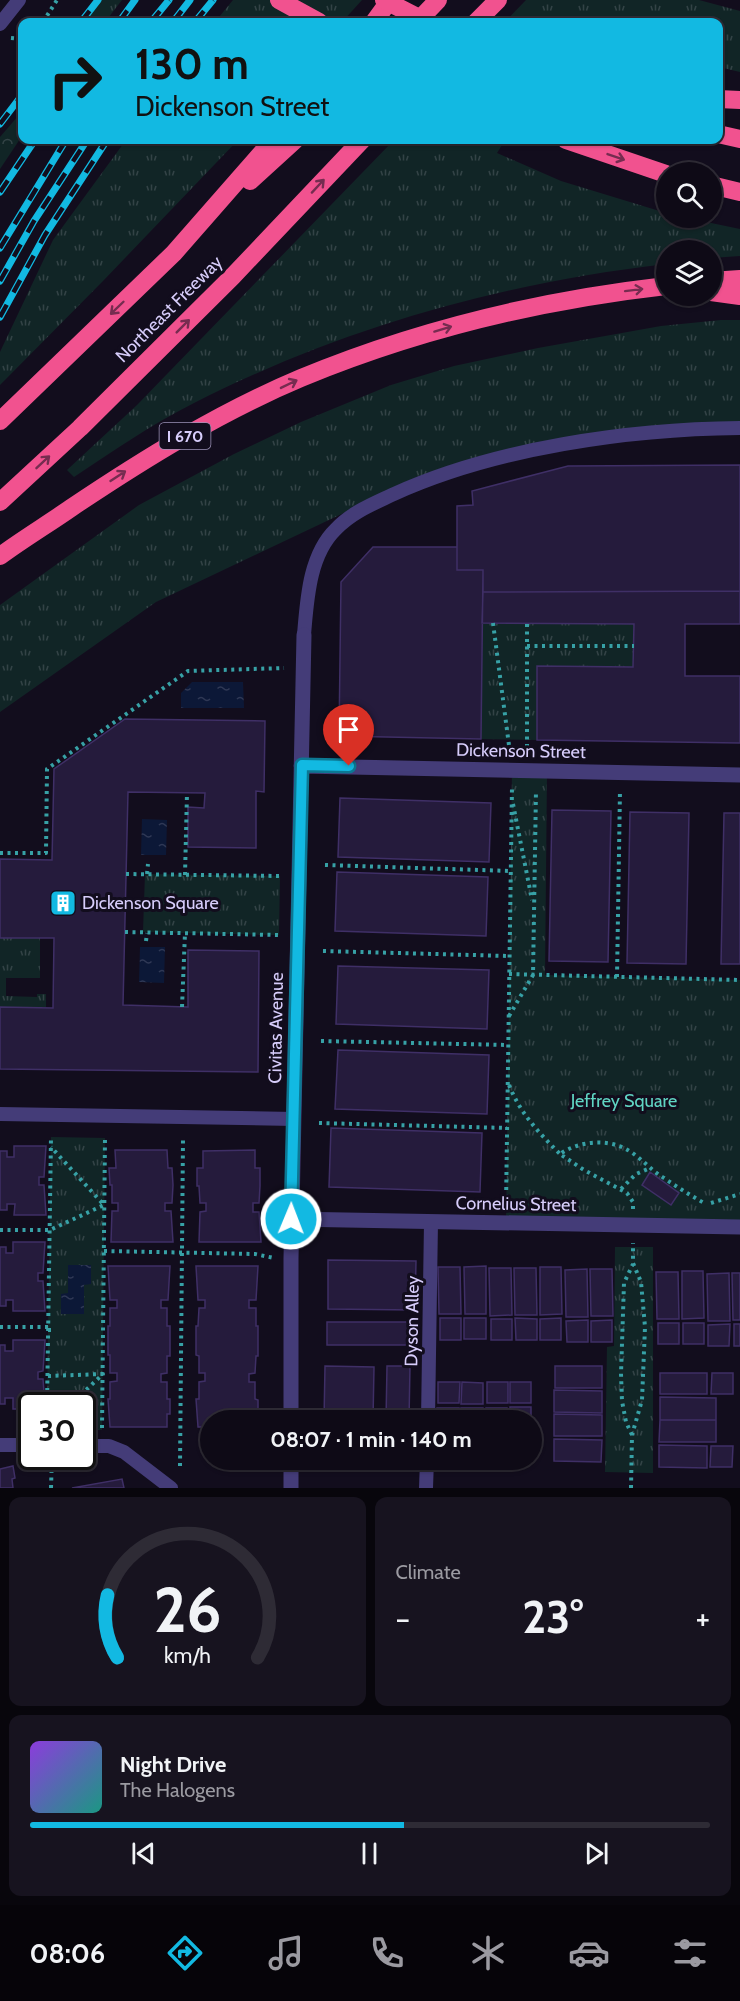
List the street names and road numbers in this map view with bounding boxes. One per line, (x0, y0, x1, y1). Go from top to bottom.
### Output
street label: Northeast Freeway (111, 251, 227, 367)
road number: I 670 (160, 423, 210, 449)
street label: Dickenson Street (456, 739, 586, 763)
street label: Civitas Avenue (264, 972, 288, 1084)
street label: Cornelius Street (455, 1192, 577, 1216)
street label: Dyson Alley (400, 1275, 424, 1367)

